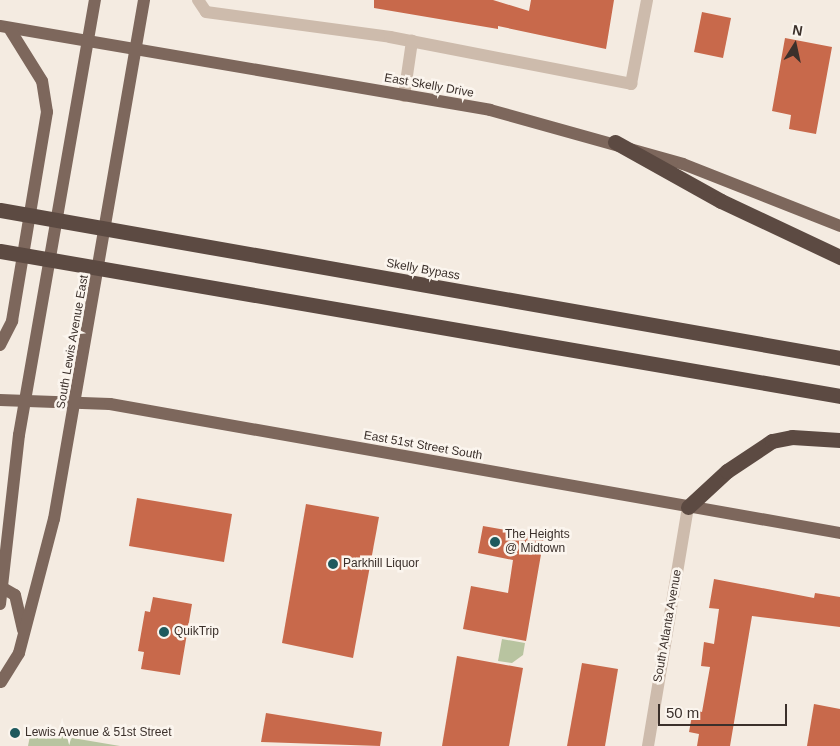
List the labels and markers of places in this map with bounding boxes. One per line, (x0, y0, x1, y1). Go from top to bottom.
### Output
place label: The Heights @ Midtown (505, 528, 570, 556)
marker: The Heights @ Midtown (489, 536, 501, 548)
place label: Parkhill Liquor (343, 557, 419, 571)
marker: Parkhill Liquor (327, 558, 339, 570)
place label: QuikTrip (174, 625, 219, 639)
marker: QuikTrip (158, 626, 170, 638)
place label: Lewis Avenue & 51st Street (25, 726, 172, 740)
marker: Lewis Avenue & 51st Street (9, 727, 21, 739)

